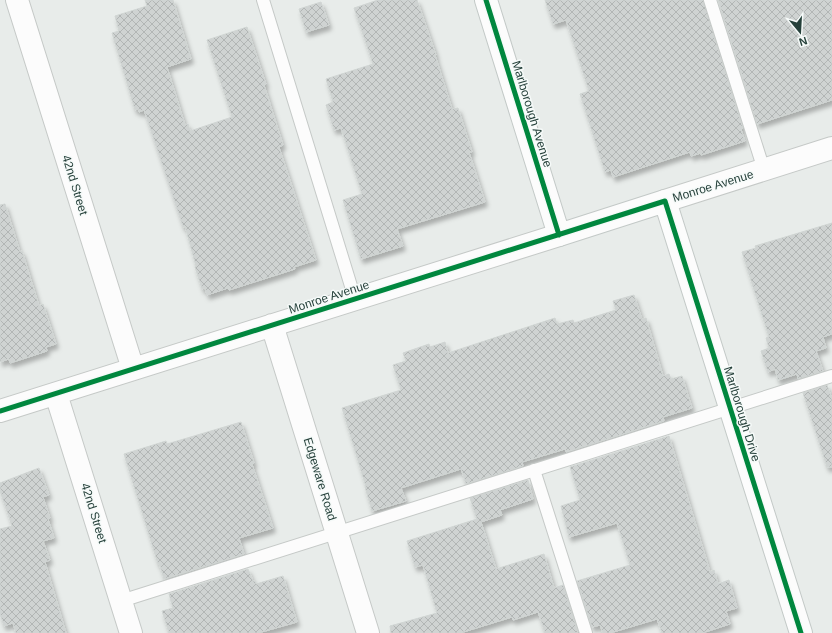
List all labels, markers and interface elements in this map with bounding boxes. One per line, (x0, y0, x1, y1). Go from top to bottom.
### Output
north arrow (780, 12, 820, 52)
text: N (797, 35, 809, 48)
street label: Marlborough Avenue (509, 59, 555, 169)
street label: 42nd Street (59, 153, 91, 217)
street label: Monroe Avenue (671, 167, 755, 205)
street label: Monroe Avenue (287, 277, 371, 317)
street label: Marlborough Drive (721, 365, 763, 464)
street label: Edgeware Road (301, 436, 339, 522)
street label: 42nd Street (78, 481, 110, 545)

